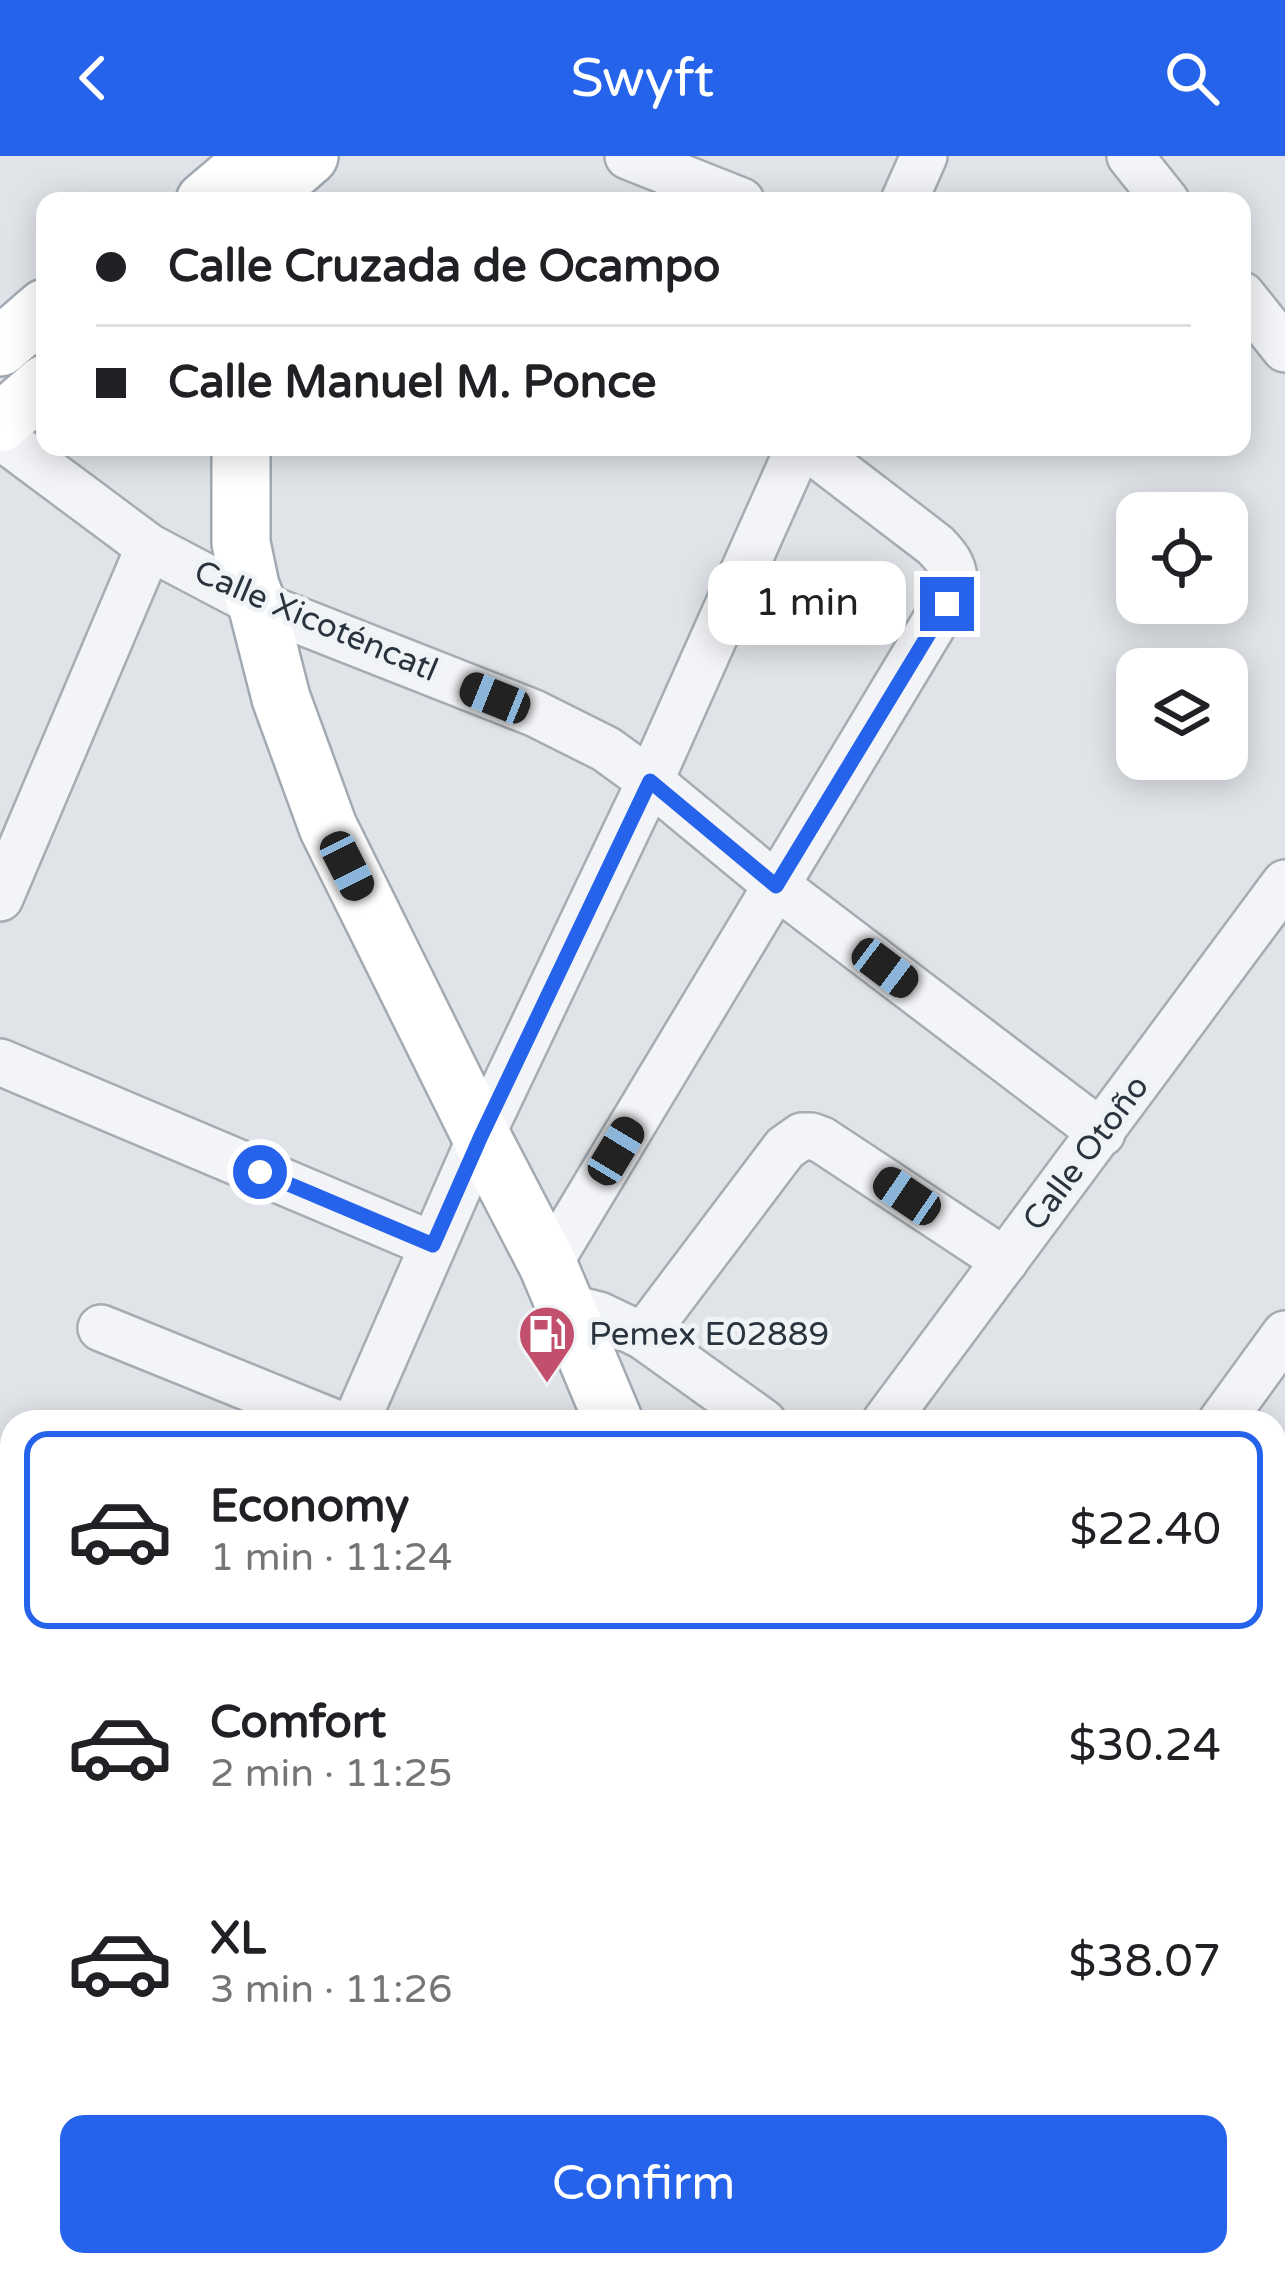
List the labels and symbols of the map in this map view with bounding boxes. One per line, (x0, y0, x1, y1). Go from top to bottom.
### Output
street label: Calle Xicoténcatl (188, 552, 444, 690)
callout: 1 min (707, 562, 905, 646)
route end (920, 577, 974, 631)
car (455, 668, 535, 728)
car (315, 826, 379, 906)
car (845, 932, 925, 1004)
street label: Calle Otoño (1015, 1068, 1157, 1238)
car (582, 1111, 650, 1191)
route start (233, 1145, 287, 1199)
car (867, 1161, 947, 1231)
fuel station icon: Pemex E02889 (516, 1303, 578, 1385)
place label: Pemex E02889 (589, 1315, 829, 1354)

